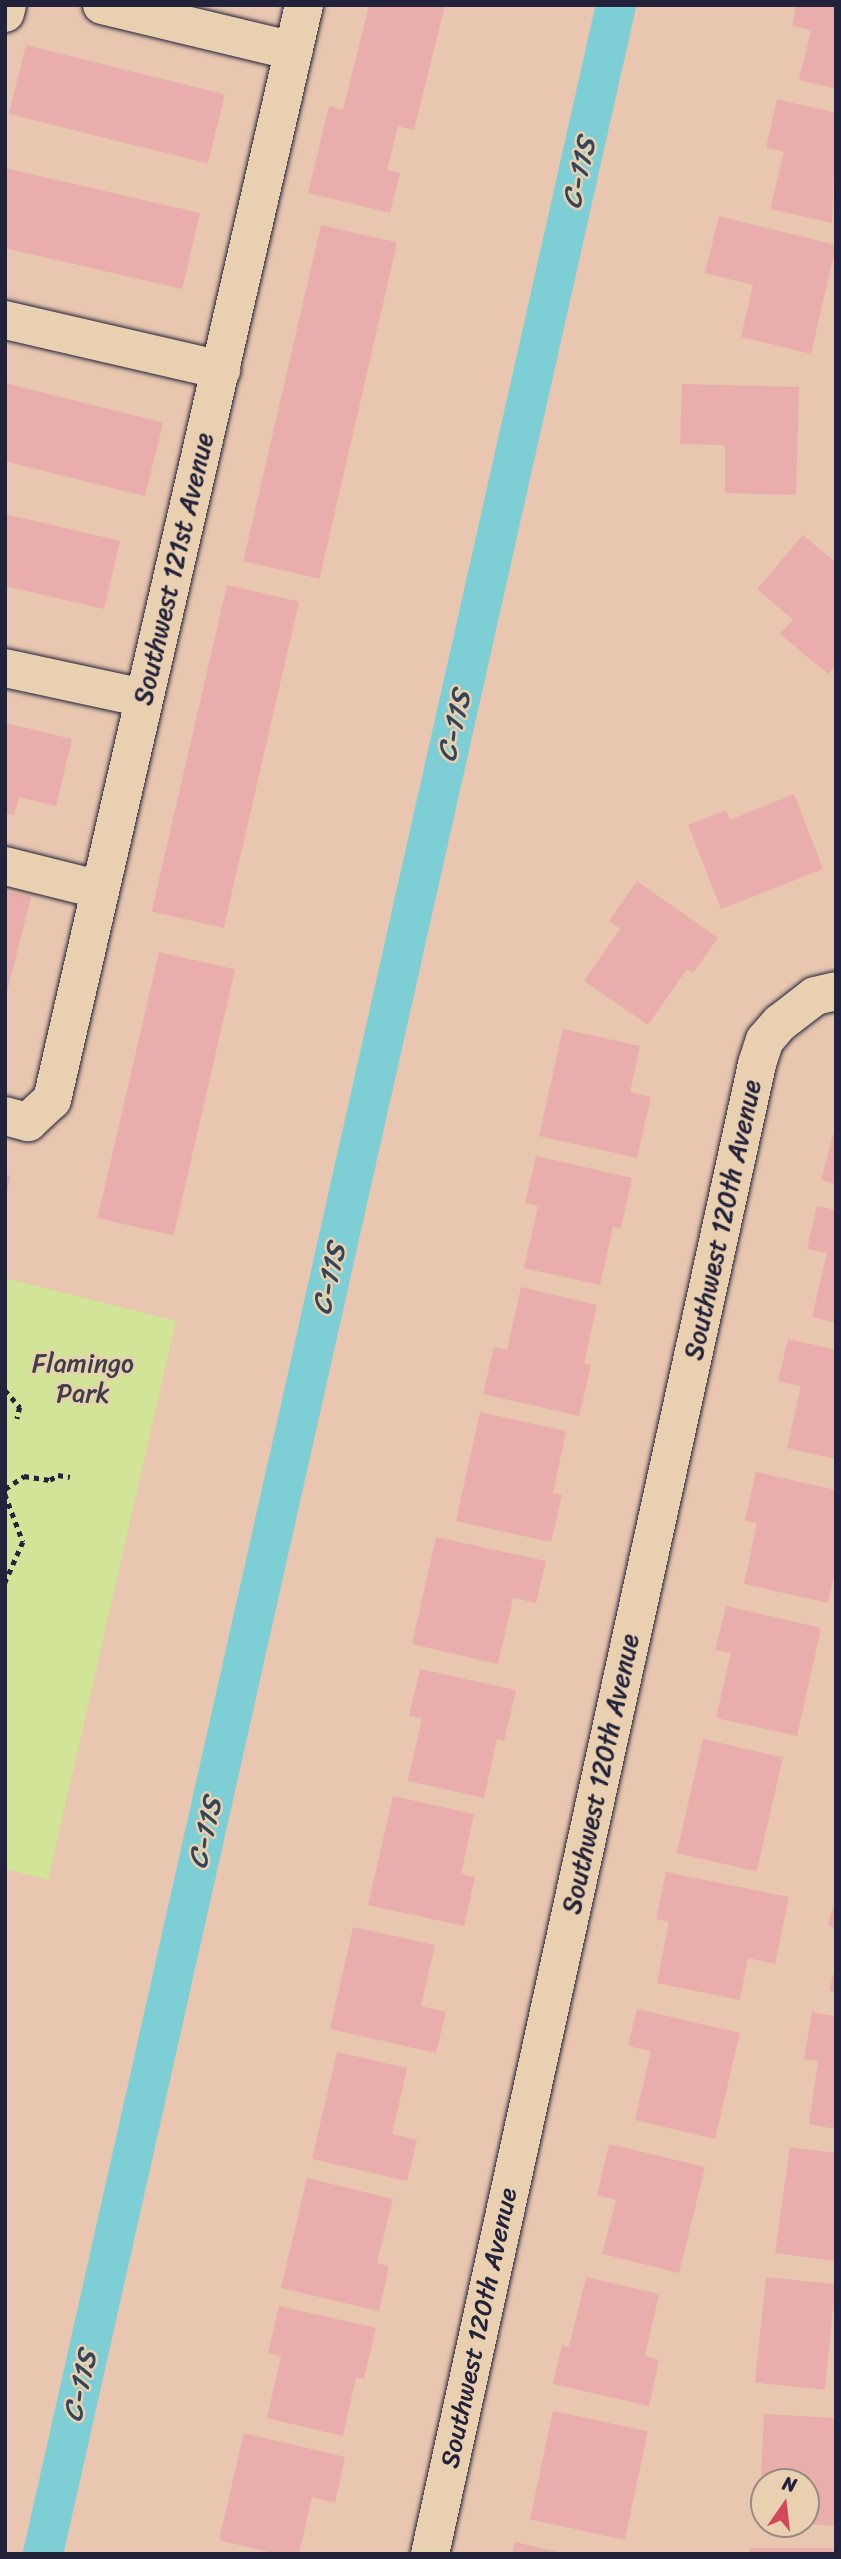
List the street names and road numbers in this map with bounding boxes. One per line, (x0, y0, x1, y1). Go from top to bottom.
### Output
street label: Southwest 121st Avenue (127, 429, 221, 709)
street label: Southwest 120th Avenue (678, 1077, 768, 1363)
street label: Southwest 120th Avenue (556, 1631, 646, 1917)
street label: Southwest 120th Avenue (434, 2185, 524, 2471)

